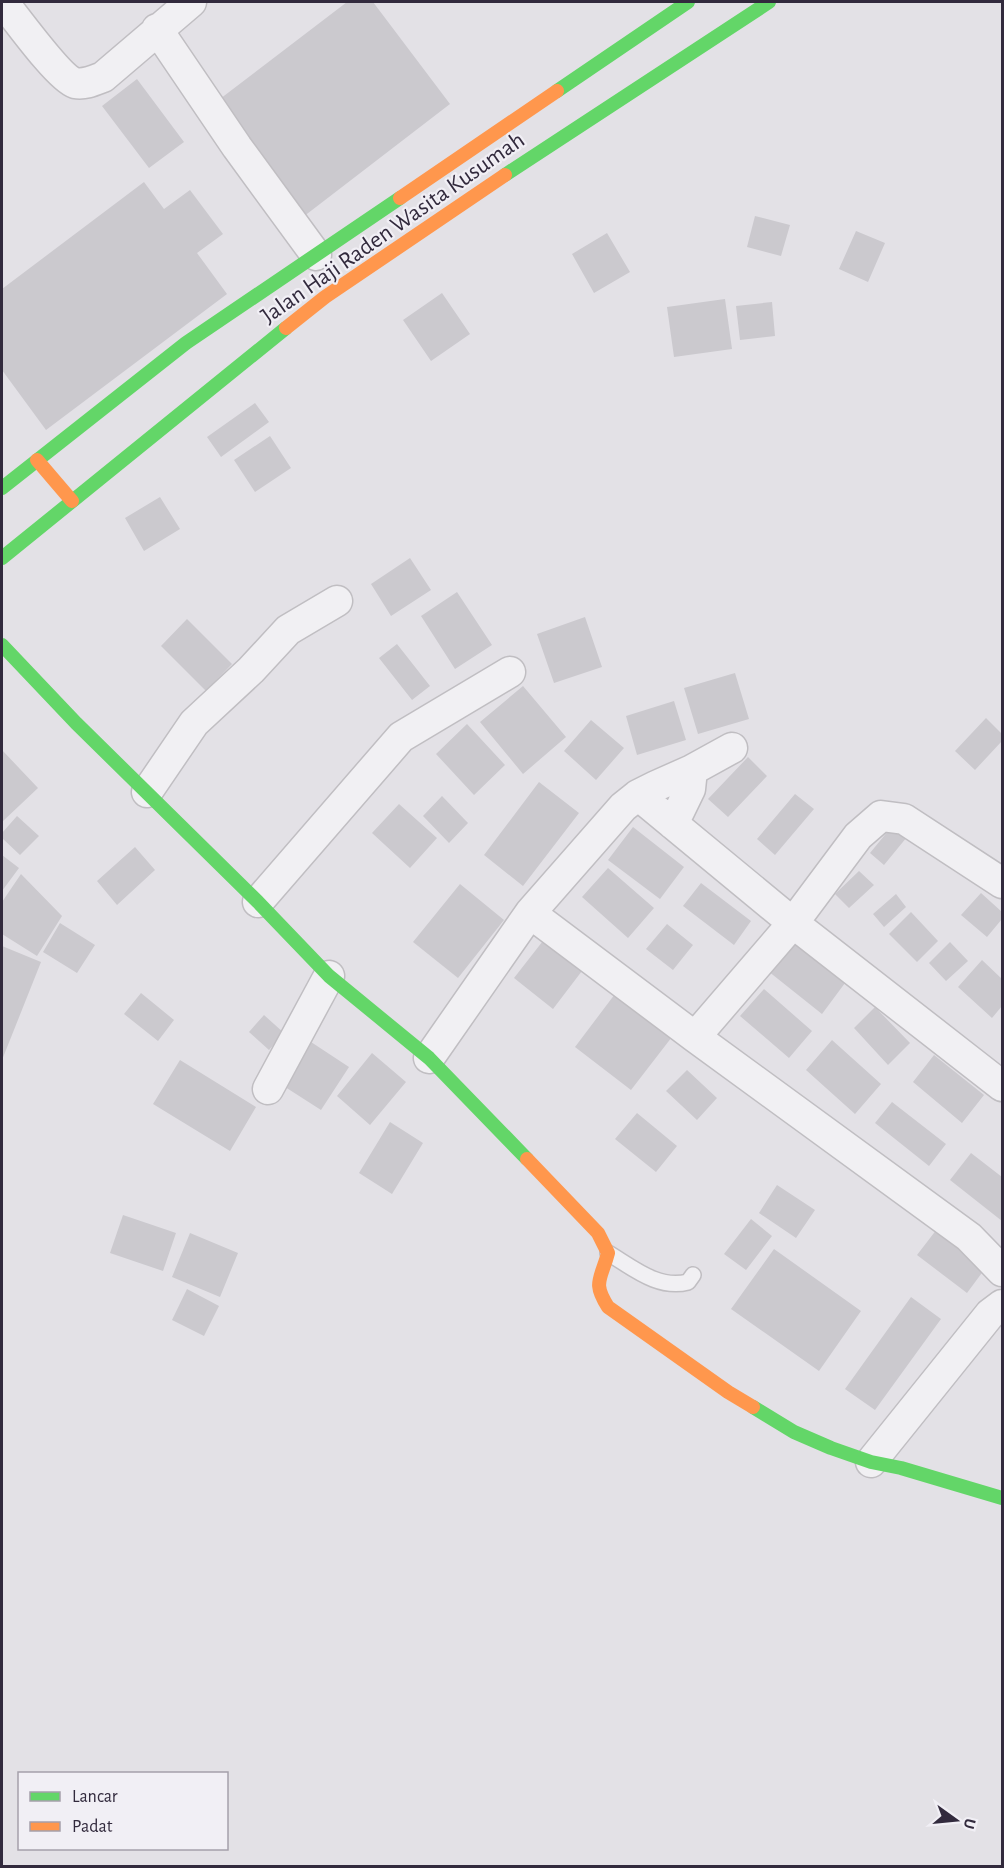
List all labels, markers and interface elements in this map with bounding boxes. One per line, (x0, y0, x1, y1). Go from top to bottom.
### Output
street label: Jalan Haji Raden Wasita Kusumah (257, 128, 529, 328)
legend (18, 1772, 228, 1850)
text: Lancar (72, 1788, 118, 1806)
north arrow (926, 1790, 986, 1850)
text: U (960, 1817, 979, 1831)
text: Padat (72, 1818, 113, 1836)

